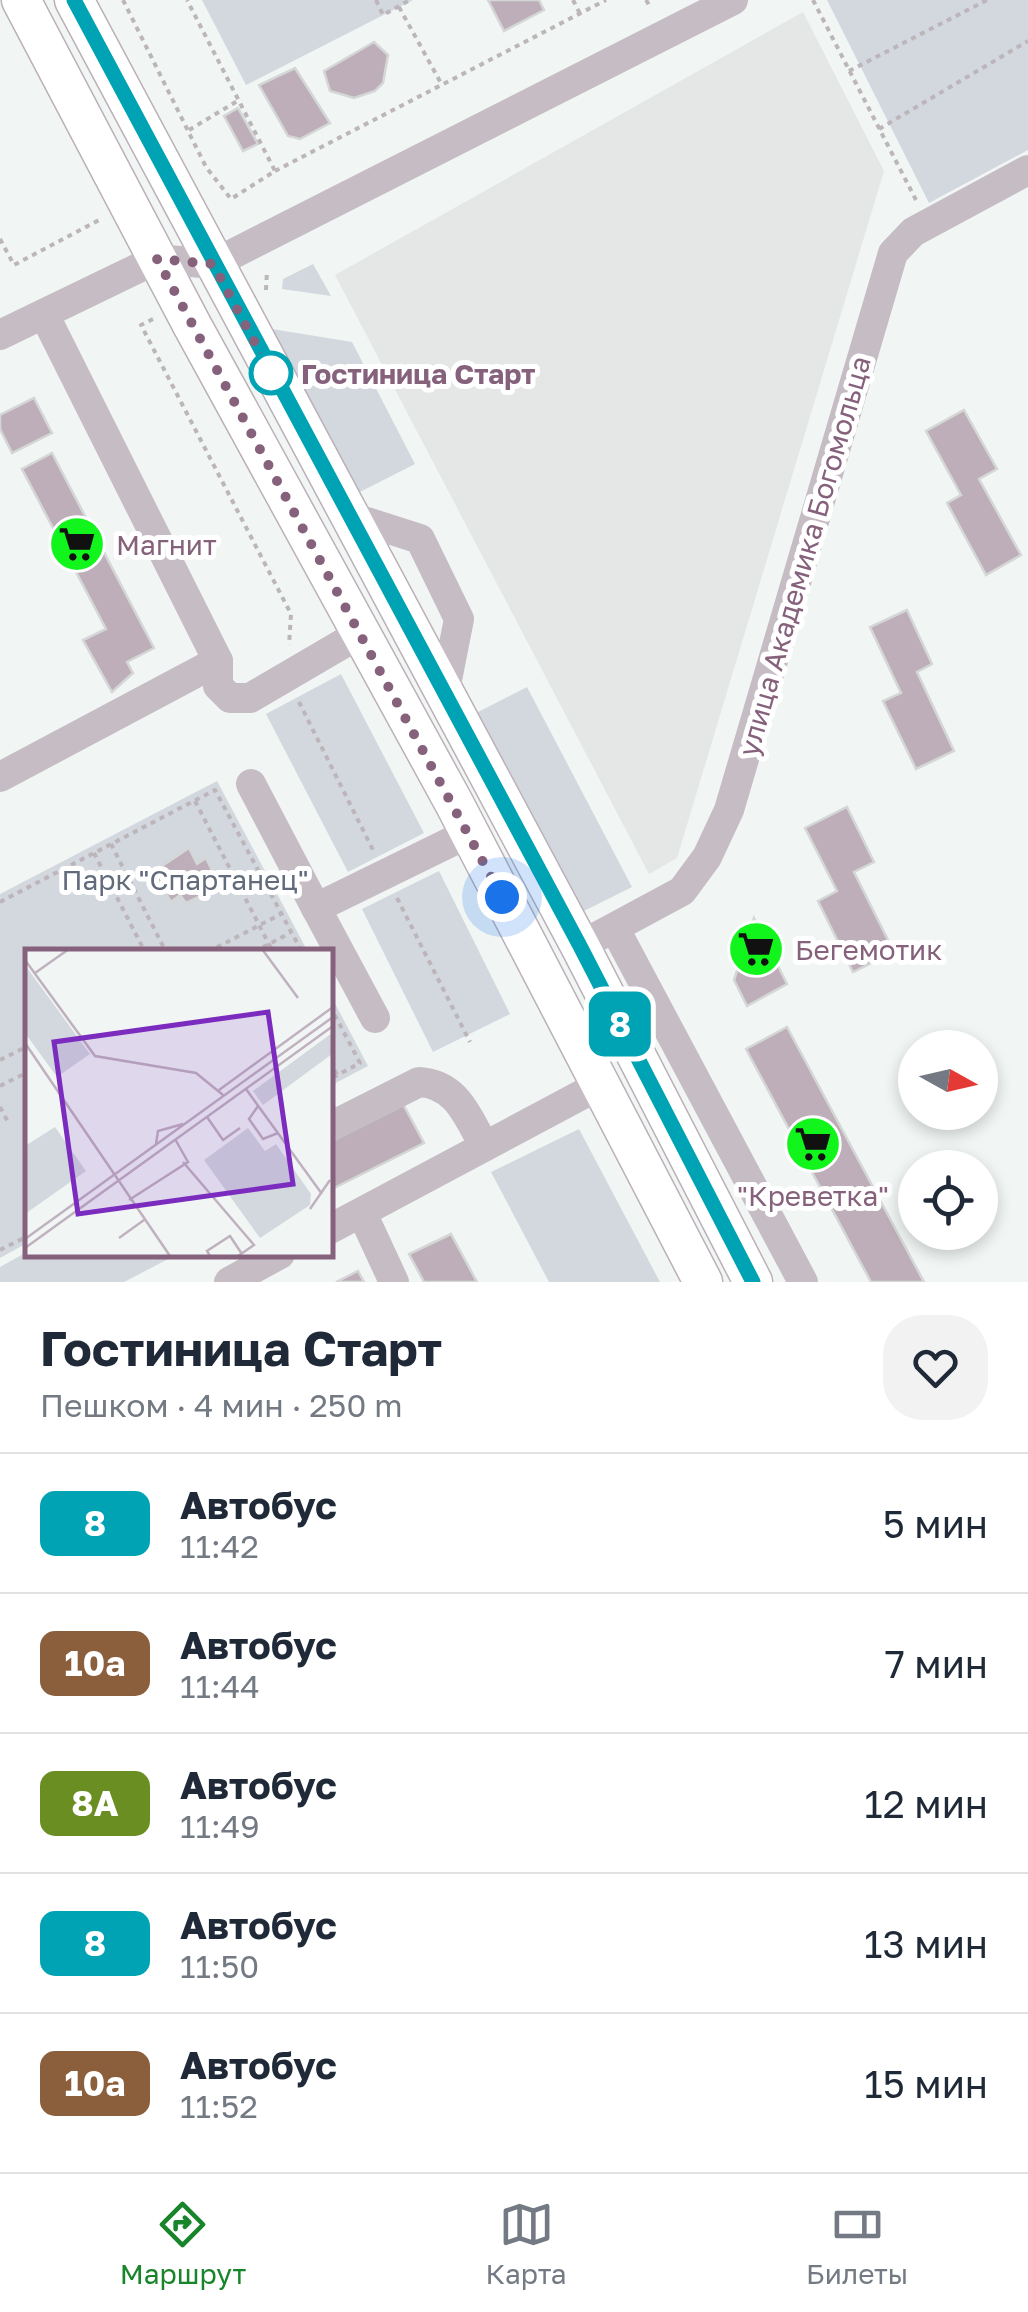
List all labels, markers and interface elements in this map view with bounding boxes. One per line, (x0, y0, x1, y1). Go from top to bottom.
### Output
marker: Гостиница Старт (250, 352, 292, 394)
street label: улица Академика Богомольца (731, 352, 877, 760)
place label: Гостиница Старт (301, 357, 536, 390)
supermarket icon: Магнит (47, 514, 107, 574)
place label: Магнит (116, 528, 217, 561)
park label: Парк "Спартанец" (61, 863, 309, 896)
your location (477, 872, 527, 922)
supermarket icon: Бегемотик (726, 919, 786, 979)
place label: Бегемотик (795, 933, 942, 966)
inset map (25, 949, 332, 1257)
line badge: 8 (588, 992, 652, 1056)
text: 8 (609, 1003, 631, 1045)
north arrow (898, 1030, 998, 1130)
map controls (898, 1030, 998, 1250)
supermarket icon: "Креветка" (783, 1114, 843, 1174)
button: locate (898, 1150, 998, 1250)
place label: "Креветка" (737, 1179, 889, 1212)
button: heart (883, 1315, 988, 1420)
text: Гостиница Старт (40, 1319, 442, 1377)
text: Пешком · 4 мин · 250 m (40, 1386, 403, 1424)
text: Автобус (180, 1482, 337, 1527)
text: 5 мин (883, 1501, 988, 1546)
text: 8 (84, 1502, 106, 1544)
text: 11:42 (180, 1527, 259, 1565)
text: Автобус (180, 1622, 337, 1667)
text: 7 мин (885, 1641, 988, 1686)
text: 10а (64, 1642, 126, 1684)
text: 11:44 (180, 1667, 260, 1705)
text: Автобус (180, 1762, 337, 1807)
text: 12 мин (864, 1781, 988, 1826)
text: 8А (71, 1782, 119, 1824)
text: 11:49 (180, 1807, 260, 1845)
text: Автобус (180, 1902, 337, 1947)
text: 13 мин (864, 1921, 988, 1966)
text: 8 (84, 1922, 106, 1964)
text: 11:50 (180, 1947, 259, 1985)
text: Автобус (180, 2042, 337, 2087)
text: 15 мин (864, 2061, 988, 2106)
text: 10а (64, 2062, 126, 2104)
text: 11:52 (180, 2087, 258, 2125)
tab: Маршрут (120, 2197, 246, 2290)
tab: Карта (486, 2197, 567, 2290)
tab: Билеты (806, 2197, 908, 2290)

